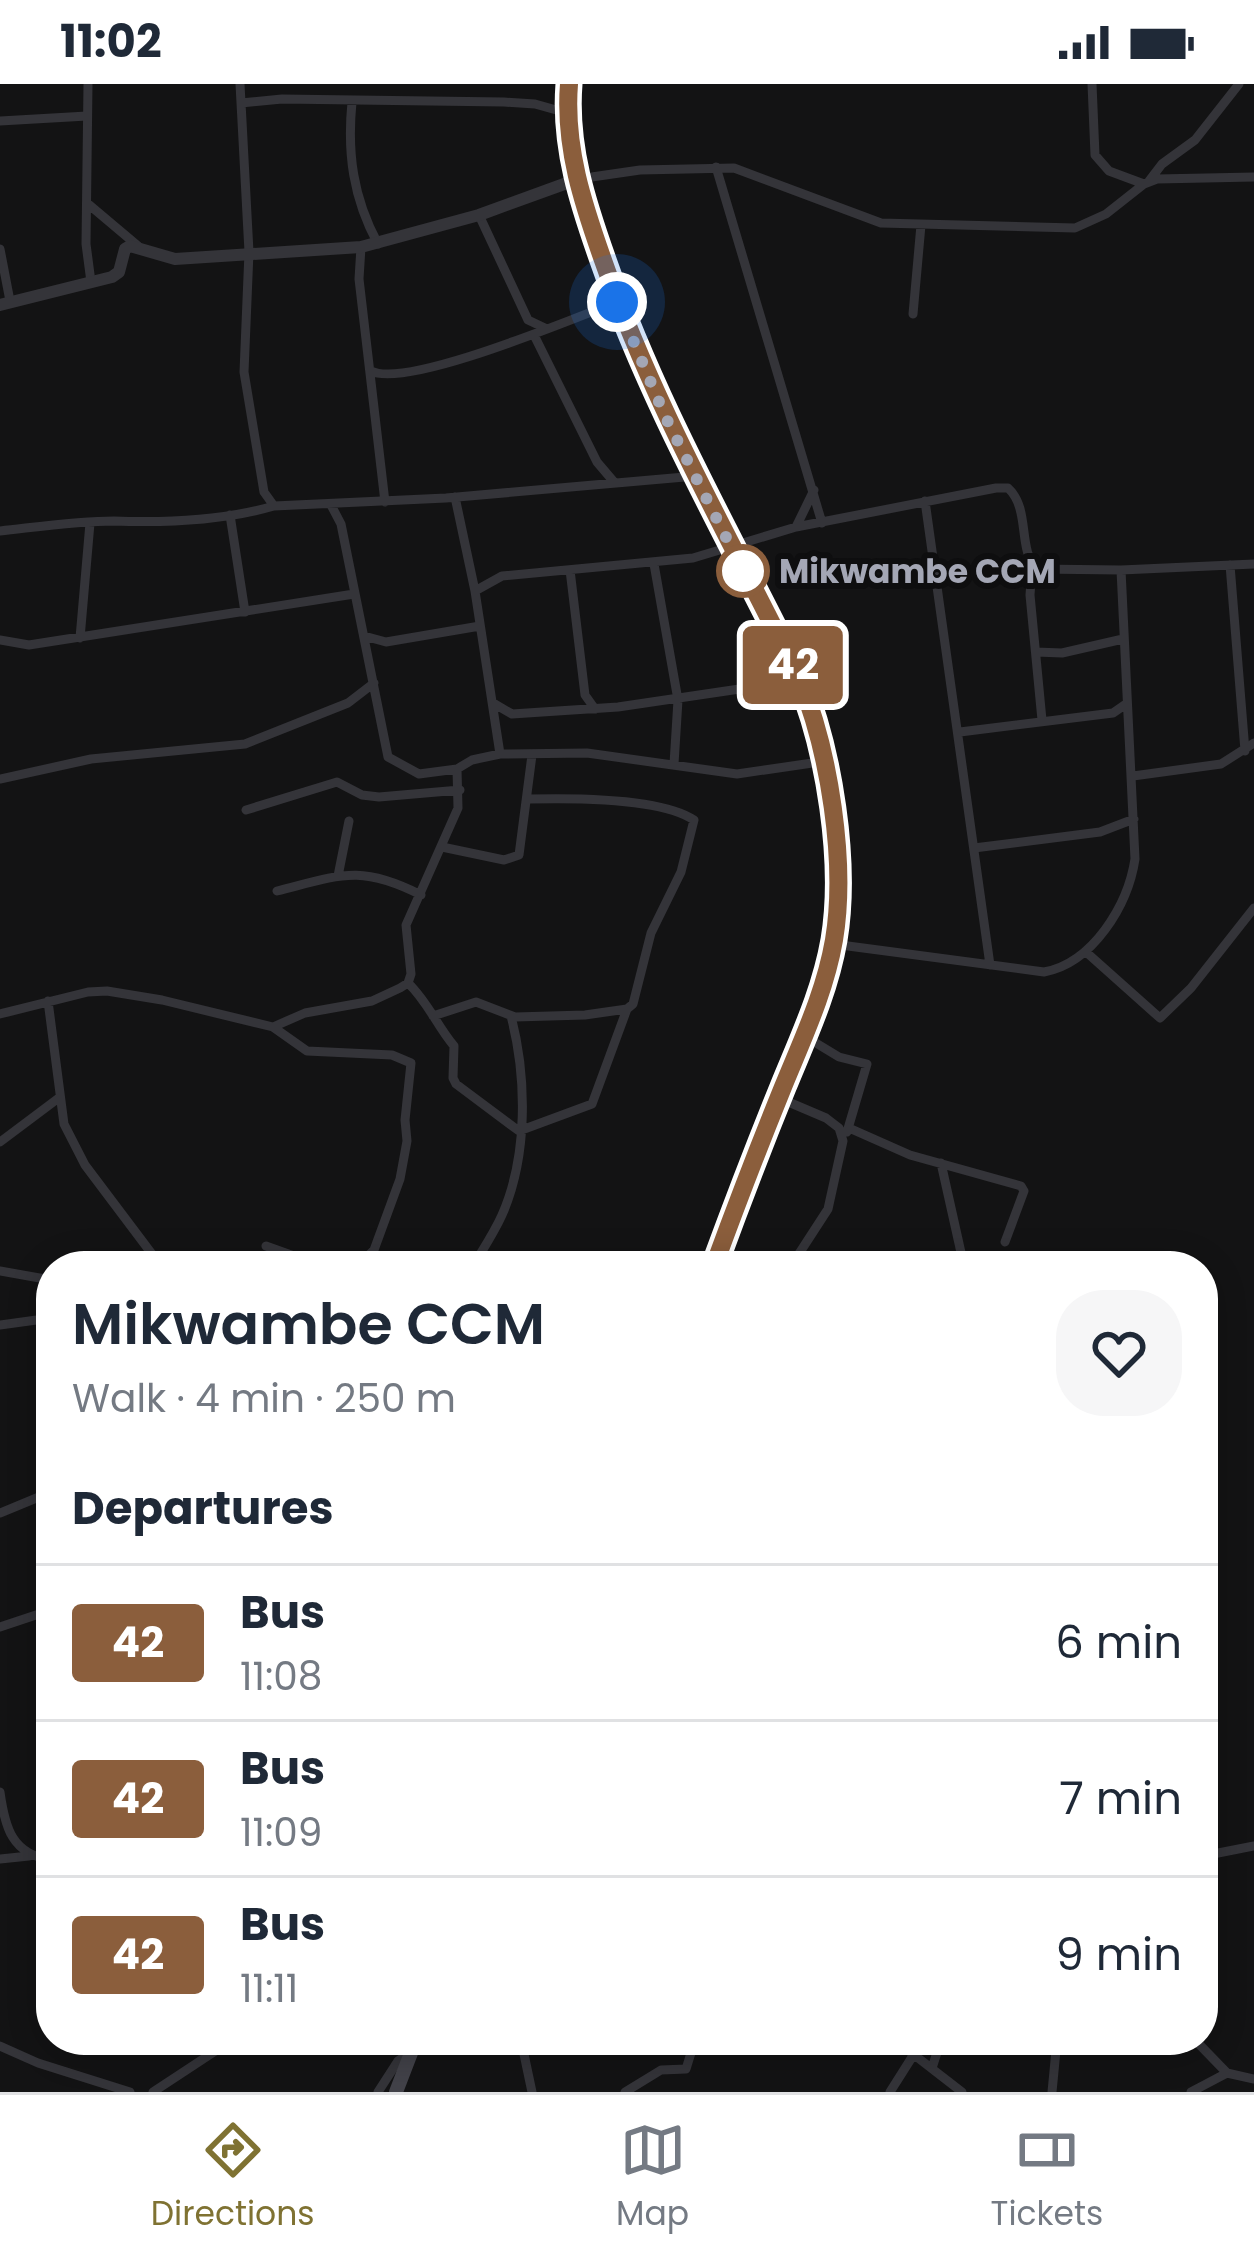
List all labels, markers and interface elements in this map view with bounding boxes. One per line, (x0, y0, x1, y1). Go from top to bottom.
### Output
text: 11:02 (60, 10, 162, 73)
your location (587, 272, 647, 332)
marker: Mikwambe CCM (718, 546, 768, 596)
place label: Mikwambe CCM (779, 548, 1056, 595)
line badge: 42 (739, 626, 847, 704)
text: 42 (767, 635, 819, 694)
text: Mikwambe CCM (72, 1284, 545, 1364)
button: heart (1056, 1290, 1182, 1416)
text: Walk · 4 min · 250 m (72, 1371, 456, 1426)
text: Departures (72, 1477, 334, 1540)
text: Bus (240, 1581, 325, 1644)
text: 6 min (1055, 1611, 1182, 1674)
text: 42 (112, 1613, 164, 1672)
text: 11:08 (240, 1649, 322, 1704)
text: Bus (240, 1737, 325, 1800)
text: 7 min (1059, 1767, 1182, 1830)
text: 42 (112, 1769, 164, 1828)
text: 11:09 (240, 1805, 322, 1860)
text: Bus (240, 1893, 325, 1956)
text: 9 min (1055, 1923, 1182, 1986)
text: 42 (112, 1925, 164, 1984)
text: 11:11 (240, 1961, 298, 2016)
tab: Directions (151, 2117, 315, 2239)
tab: Map (616, 2117, 689, 2239)
tab: Tickets (991, 2117, 1103, 2239)

